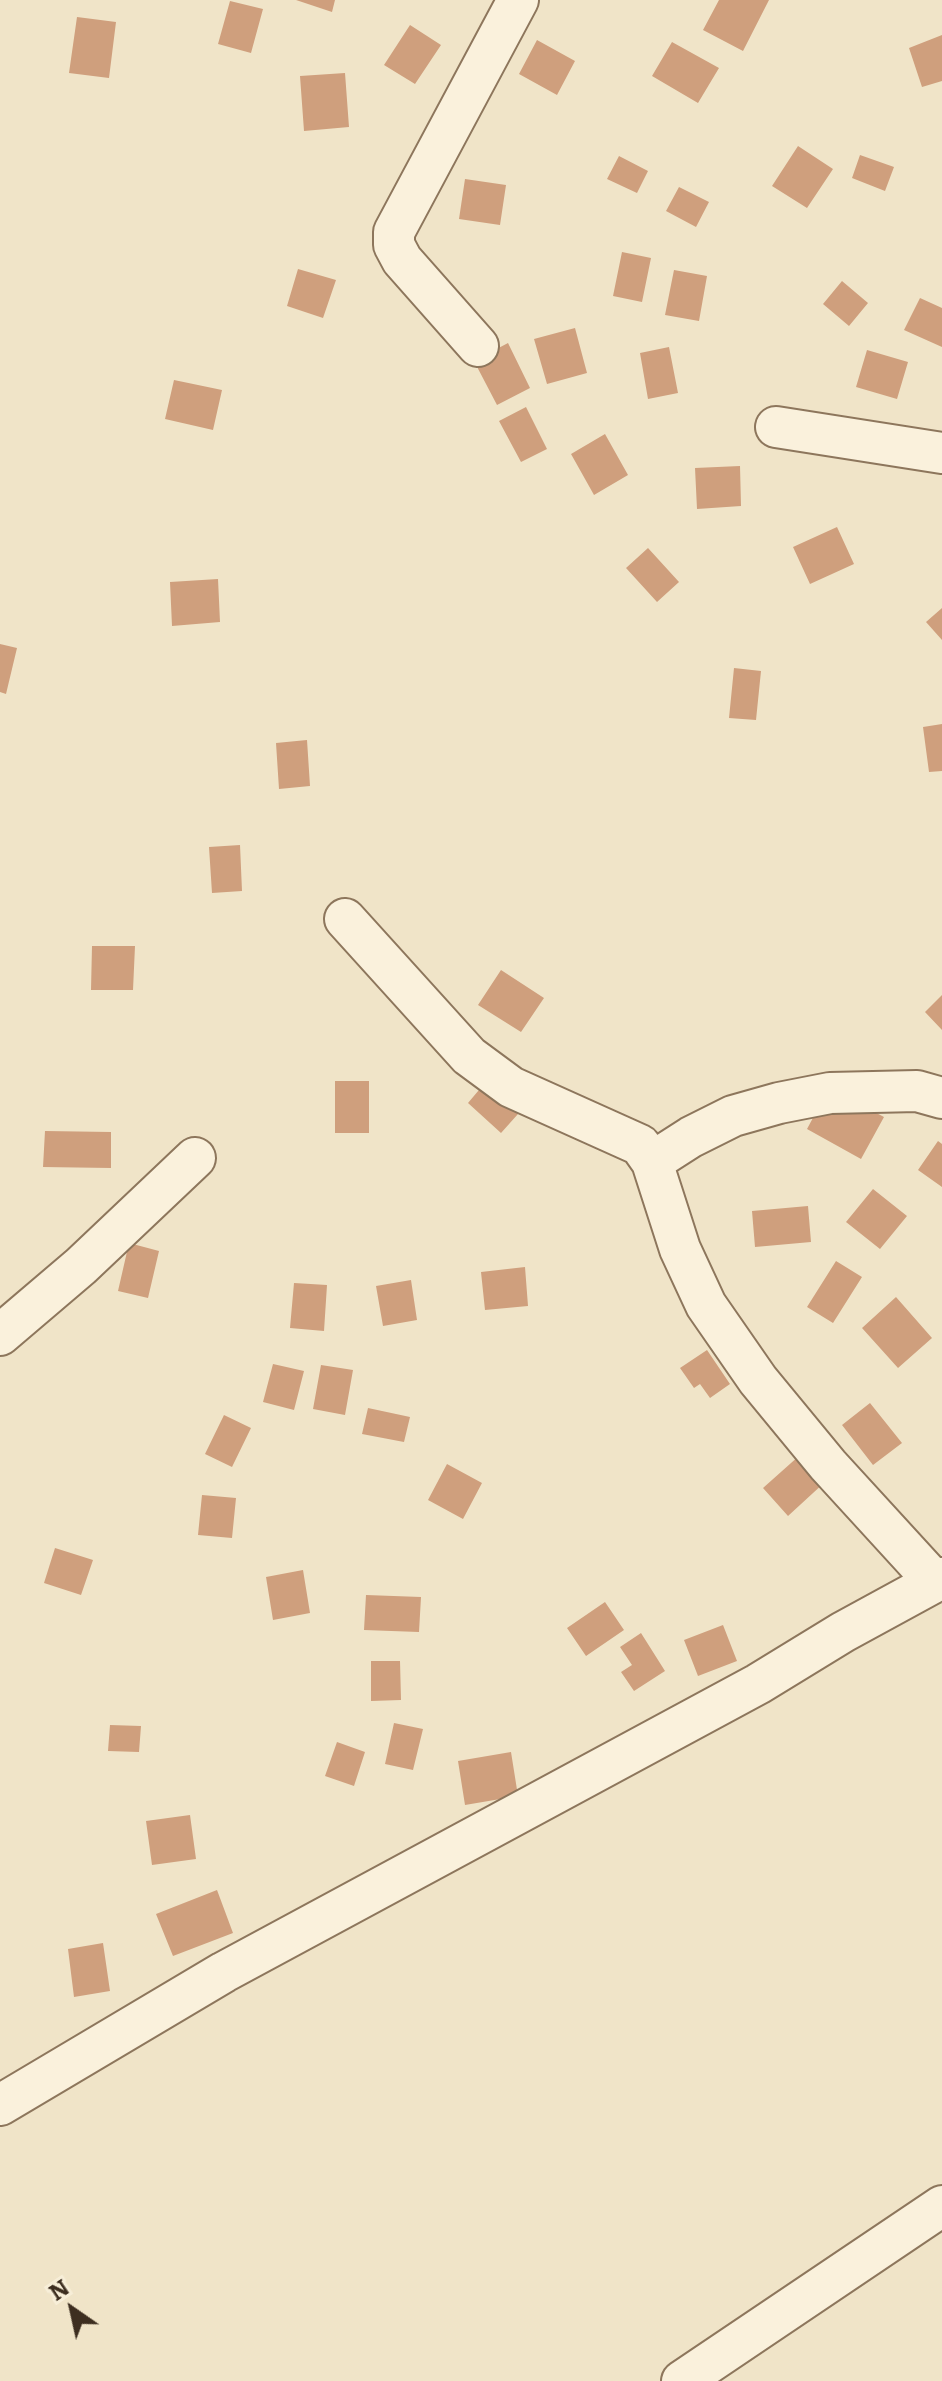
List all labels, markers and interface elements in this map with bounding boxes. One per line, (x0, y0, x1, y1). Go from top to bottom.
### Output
north arrow (32, 2269, 112, 2349)
text: N (41, 2270, 75, 2308)

